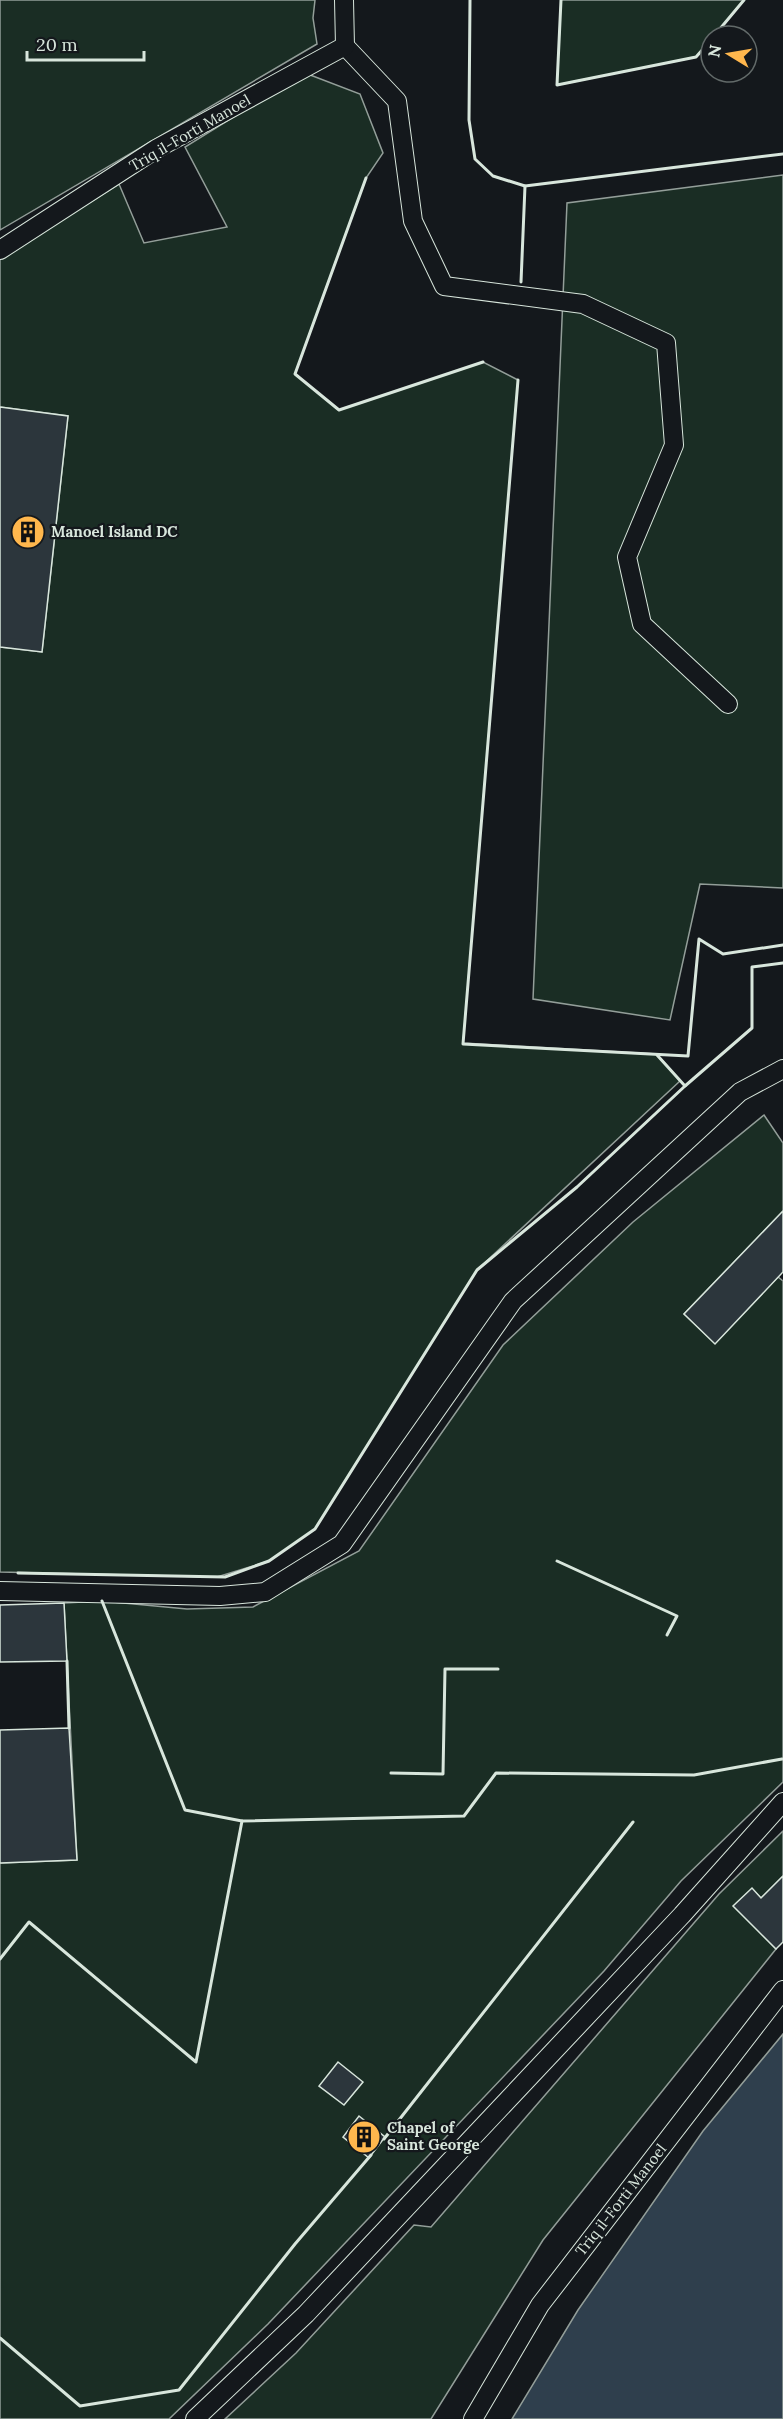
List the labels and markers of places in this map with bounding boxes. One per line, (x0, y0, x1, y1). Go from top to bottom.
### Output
building icon: Manoel Island DC (10, 514, 46, 550)
place label: Manoel Island DC (51, 522, 178, 541)
place label: Chapel of Saint George (387, 2118, 480, 2154)
building icon: Chapel of Saint George (346, 2119, 382, 2155)

